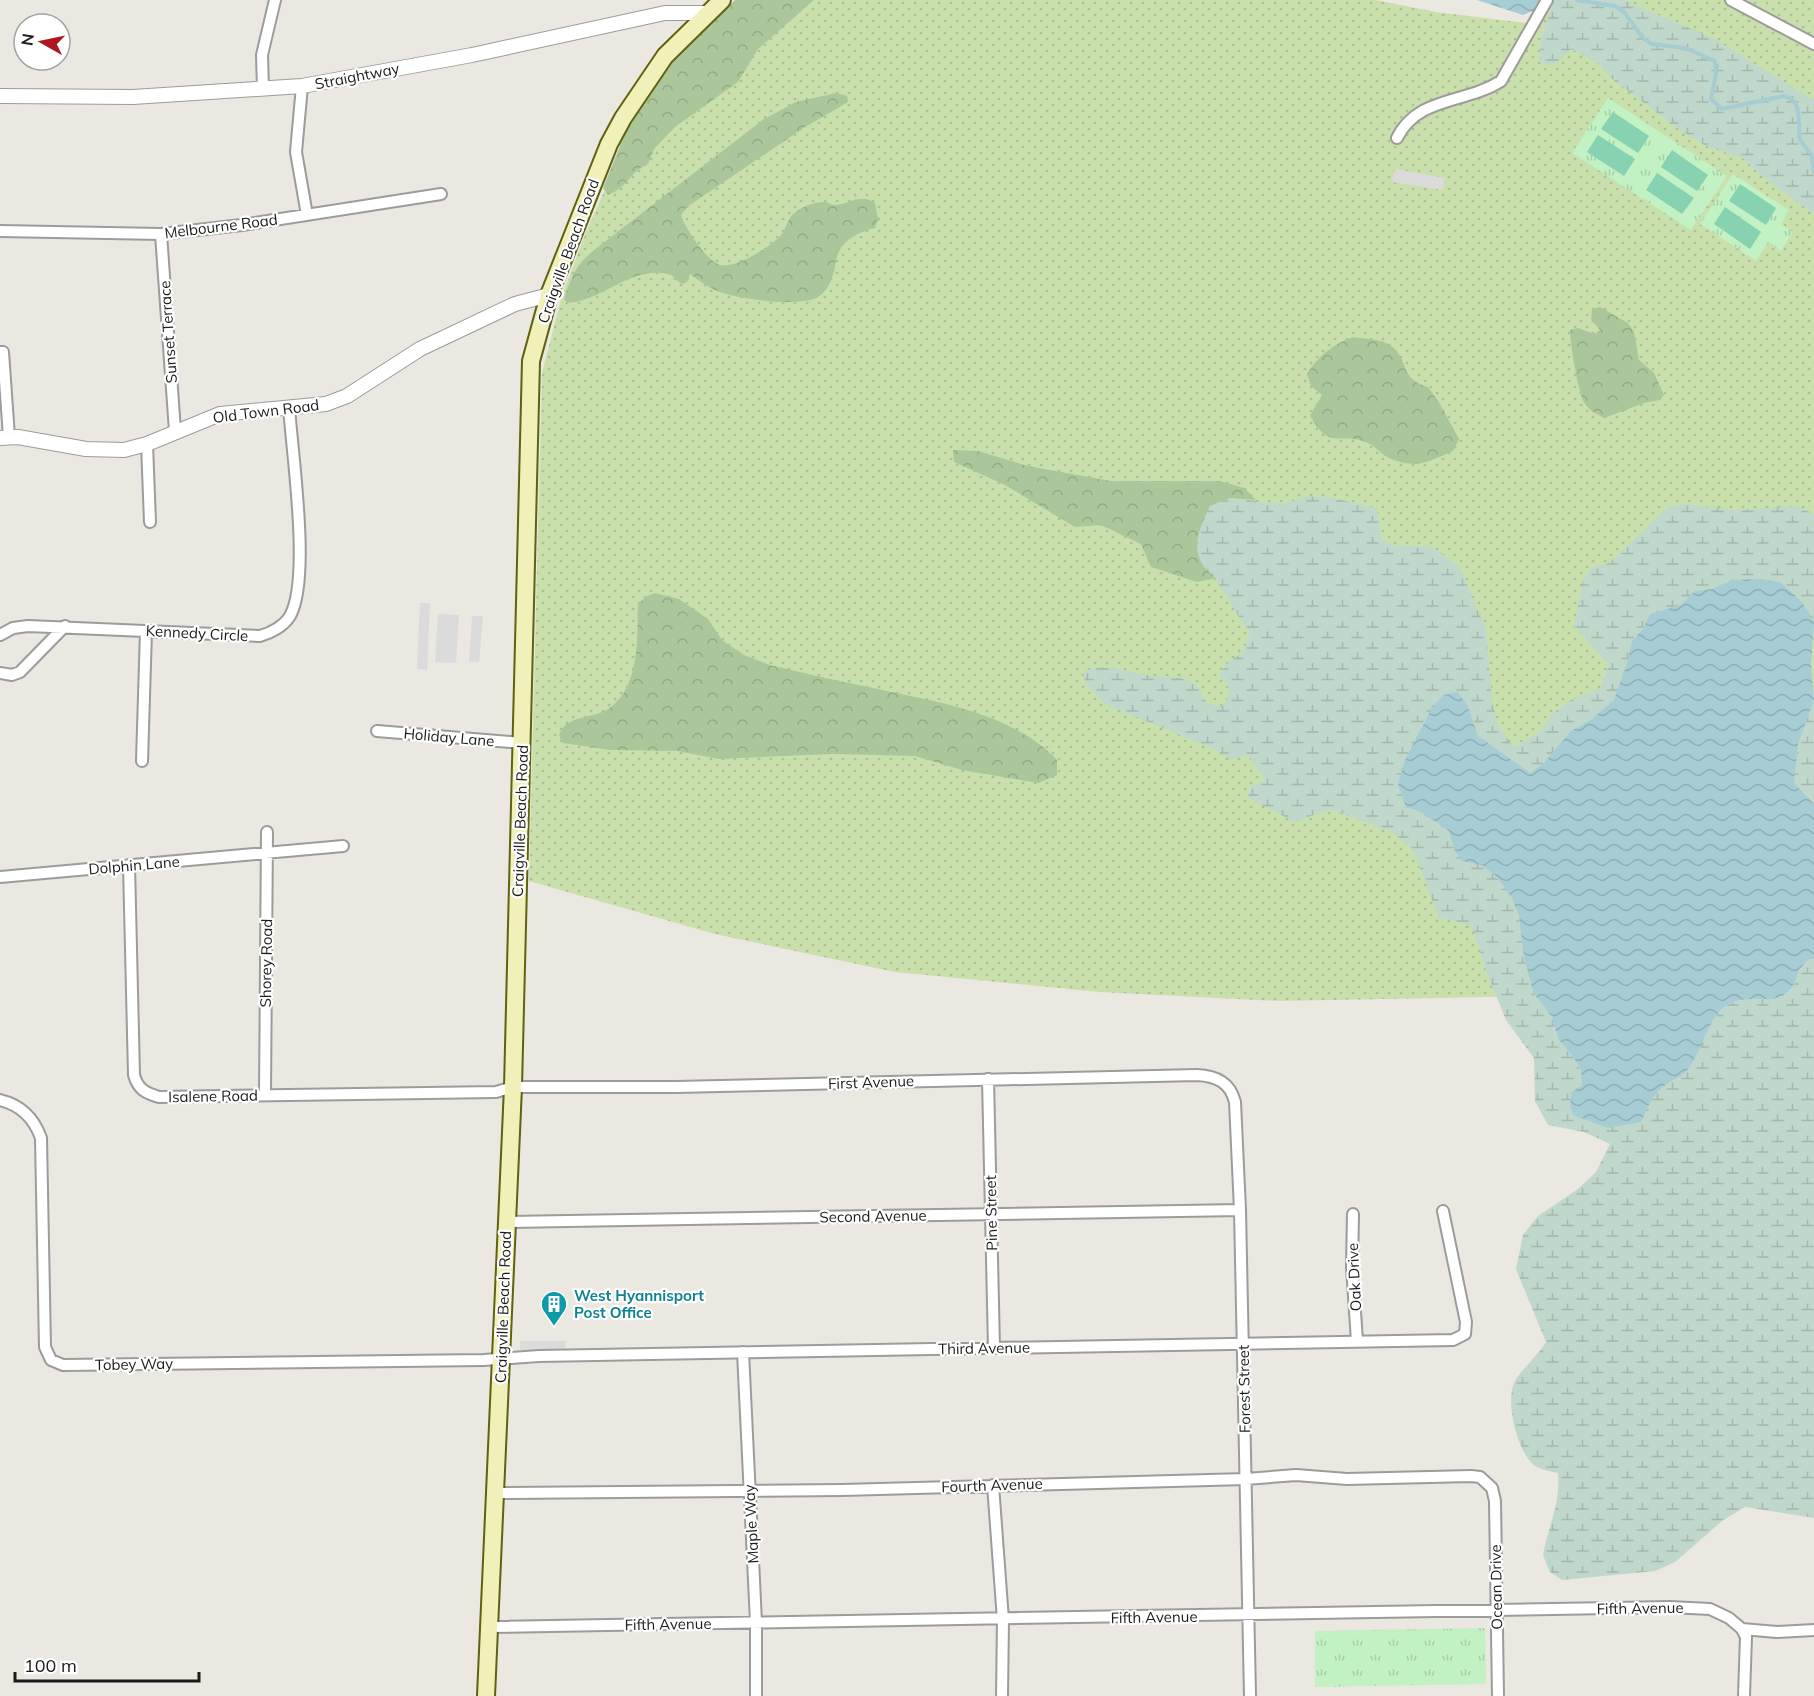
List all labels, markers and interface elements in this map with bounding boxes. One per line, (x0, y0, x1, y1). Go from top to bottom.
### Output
north arrow (12, 12, 72, 72)
text: N (16, 32, 38, 47)
street label: Straightway (313, 59, 401, 93)
street label: Craigville Beach Road (533, 176, 603, 326)
street label: Melbourne Road (163, 210, 279, 242)
street label: Sunset Terrace (155, 280, 181, 384)
street label: Old Town Road (212, 395, 320, 427)
street label: Kennedy Circle (145, 621, 249, 645)
street label: Holiday Lane (403, 724, 495, 750)
street label: Craigville Beach Road (508, 745, 532, 897)
street label: Dolphin Lane (88, 852, 180, 878)
street label: Shorey Road (256, 918, 276, 1008)
street label: First Avenue (828, 1071, 914, 1093)
street label: Isalene Road (168, 1086, 258, 1106)
street label: Pine Street (981, 1175, 1001, 1251)
street label: Second Avenue (819, 1206, 927, 1226)
street label: Craigville Beach Road (491, 1231, 515, 1383)
street label: Oak Drive (1343, 1242, 1365, 1312)
place label: West Hyannisport Post Office (574, 1286, 704, 1322)
building icon: West Hyannisport Post Office (539, 1289, 569, 1327)
street label: Third Avenue (938, 1338, 1030, 1358)
street label: Forest Street (1234, 1345, 1254, 1433)
street label: Tobey Way (95, 1354, 173, 1374)
street label: Fourth Avenue (941, 1474, 1043, 1496)
street label: Maple Way (739, 1484, 763, 1564)
street label: Ocean Drive (1486, 1544, 1506, 1630)
street label: Fifth Avenue (1596, 1598, 1684, 1618)
street label: Fifth Avenue (1110, 1607, 1198, 1627)
street label: Fifth Avenue (624, 1614, 712, 1634)
scale bar (15, 1645, 200, 1683)
text: 100 m (24, 1654, 77, 1677)

